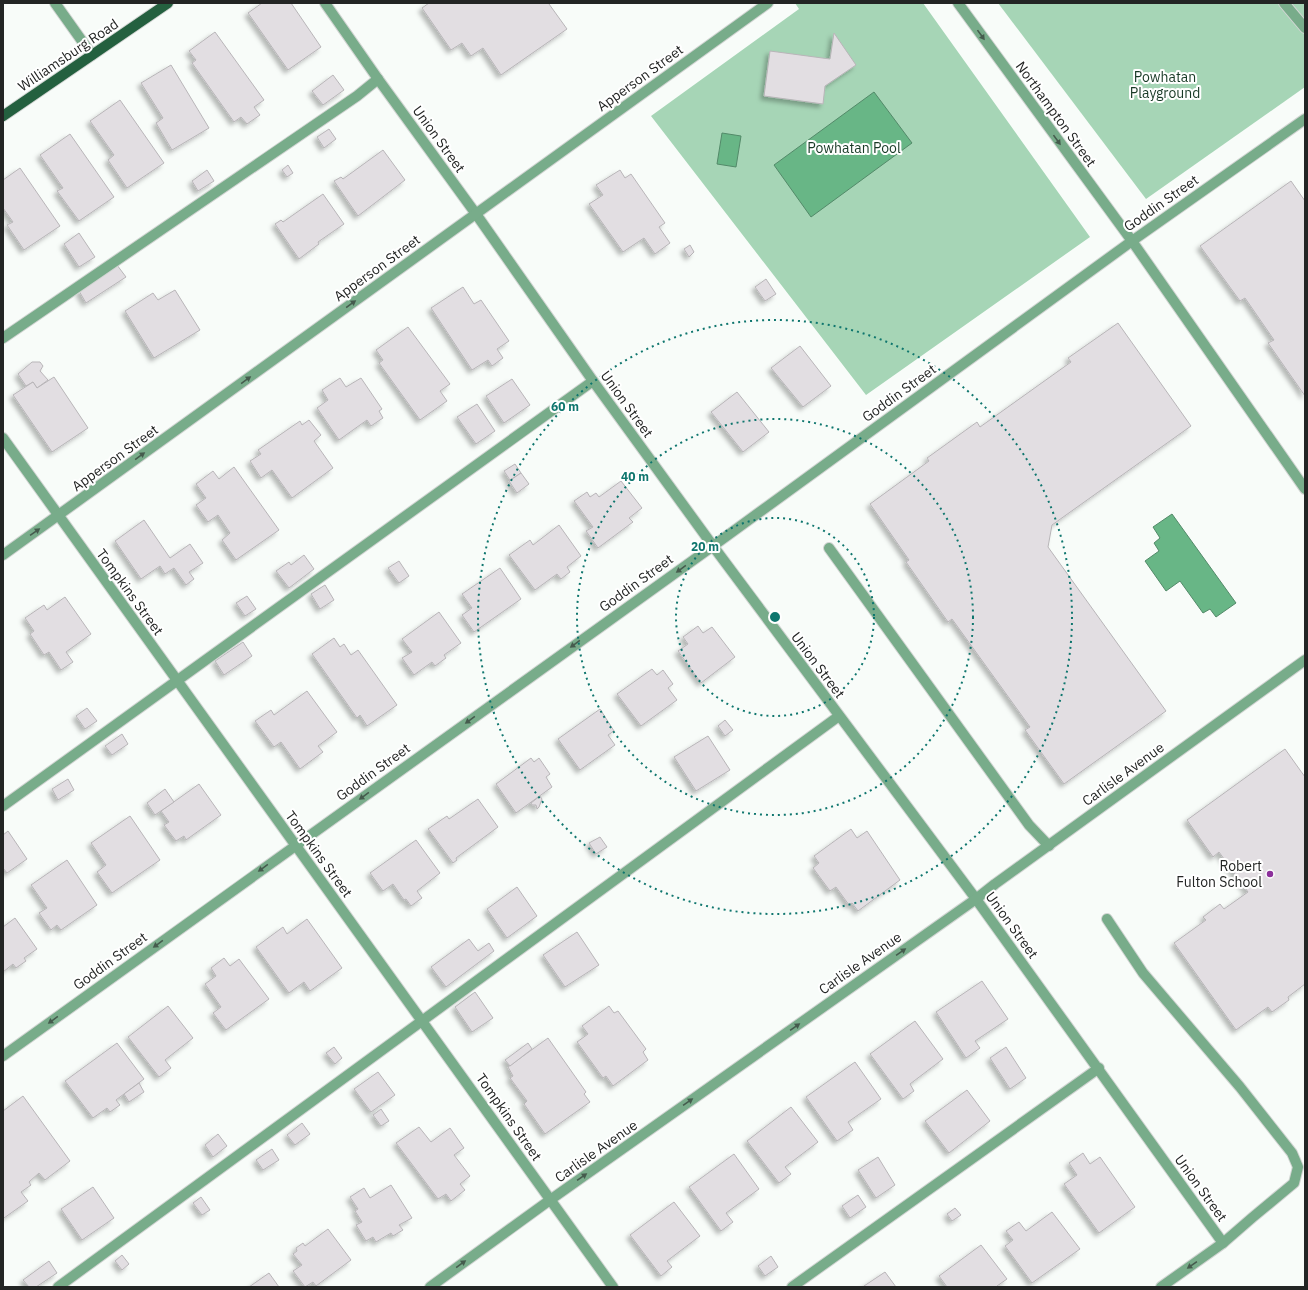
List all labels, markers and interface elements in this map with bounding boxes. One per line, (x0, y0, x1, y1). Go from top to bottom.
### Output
street label: Williamsburg Road (14, 15, 122, 95)
one-way arrow (976, 29, 985, 40)
street label: Apperson Street (593, 41, 687, 115)
street label: Northampton Street (1012, 58, 1100, 170)
park label: Powhatan Playground (1130, 68, 1200, 102)
street label: Union Street (409, 102, 469, 176)
one-way arrow (1053, 134, 1061, 145)
park label: Powhatan Pool (807, 139, 901, 157)
street label: Goddin Street (1120, 171, 1202, 235)
street label: Apperson Street (330, 231, 424, 305)
one-way arrow (346, 300, 356, 308)
street label: Goddin Street (859, 360, 940, 426)
street label: Union Street (597, 367, 657, 441)
one-way arrow (240, 376, 251, 384)
text: 60 m (551, 399, 579, 414)
street label: Apperson Street (68, 421, 162, 495)
one-way arrow (135, 452, 146, 461)
text: 40 m (621, 469, 649, 484)
one-way arrow (29, 528, 40, 536)
text: 20 m (691, 539, 719, 554)
street label: Tompkins Street (93, 545, 167, 639)
street label: Goddin Street (596, 550, 677, 616)
one-way arrow (676, 565, 686, 573)
centre of rings (768, 610, 782, 624)
street label: Union Street (787, 628, 849, 702)
one-way arrow (570, 640, 581, 648)
one-way arrow (464, 716, 475, 724)
street label: Carlisle Avenue (1078, 738, 1168, 810)
street label: Goddin Street (333, 739, 414, 805)
one-way arrow (359, 792, 369, 800)
street label: Tompkins Street (282, 807, 356, 901)
place label: Robert Fulton School (1176, 857, 1262, 891)
one-way arrow (258, 864, 269, 872)
marker: Robert Fulton School (1265, 869, 1275, 879)
street label: Union Street (982, 888, 1042, 962)
street label: Goddin Street (70, 928, 151, 994)
street label: Carlisle Avenue (815, 928, 905, 998)
one-way arrow (153, 940, 163, 948)
one-way arrow (895, 948, 906, 956)
one-way arrow (47, 1016, 58, 1024)
one-way arrow (789, 1023, 800, 1031)
street label: Tompkins Street (472, 1070, 546, 1164)
one-way arrow (683, 1098, 694, 1106)
street label: Carlisle Avenue (551, 1116, 641, 1186)
street label: Union Street (1171, 1151, 1231, 1225)
one-way arrow (577, 1173, 588, 1181)
one-way arrow (456, 1260, 467, 1268)
one-way arrow (1187, 1261, 1197, 1269)

